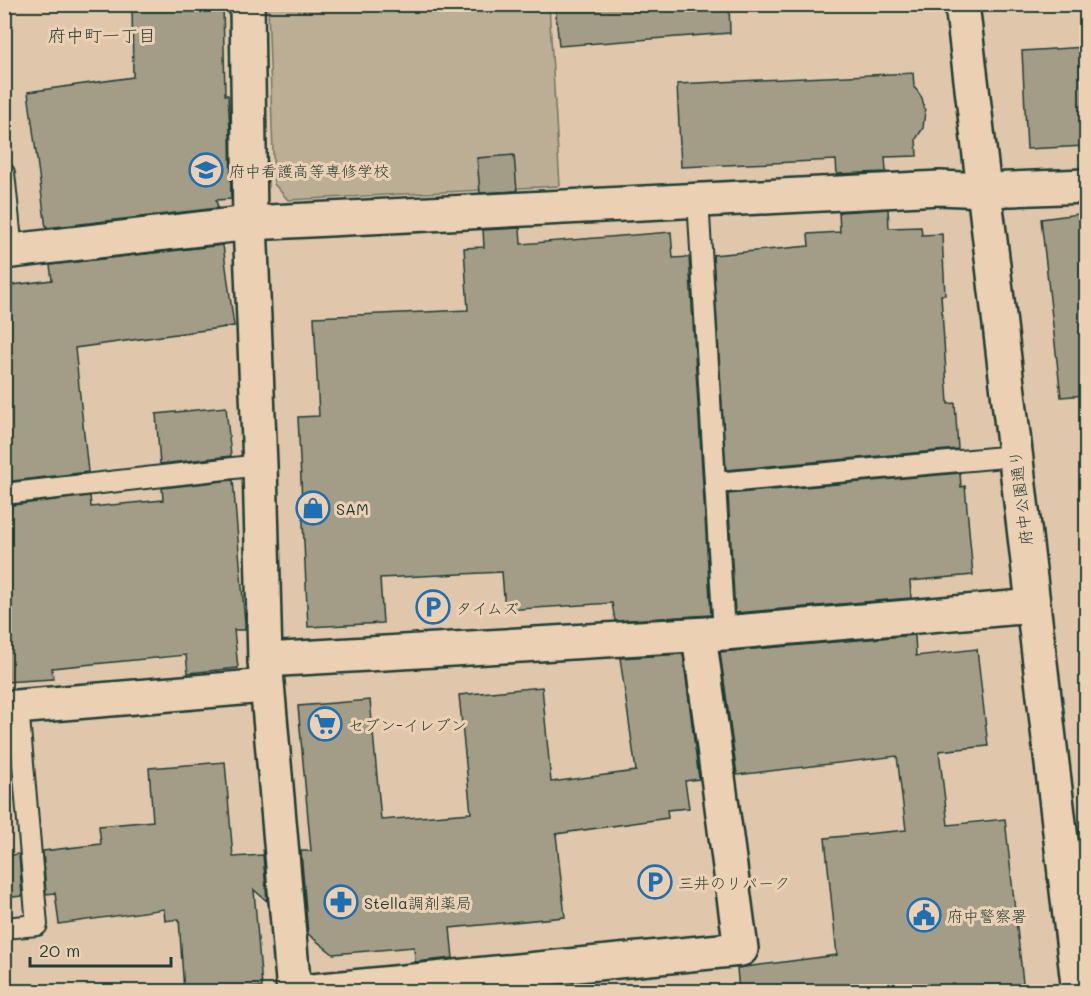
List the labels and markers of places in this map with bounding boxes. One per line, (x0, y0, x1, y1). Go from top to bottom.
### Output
school or university icon: 府中看護高等専修学校 (188, 152, 224, 188)
place label: 府中看護高等専修学校 (229, 160, 389, 181)
shop icon: SAM (295, 490, 331, 526)
place label: SAM (336, 498, 369, 519)
parking icon: タイムズ (415, 589, 451, 625)
place label: タイムズ (456, 597, 519, 618)
supermarket icon: セブン-イレブン (307, 706, 343, 742)
place label: セブン-イレブン (348, 714, 467, 735)
parking icon: 三井のリパーク (637, 864, 673, 900)
place label: 三井のリパーク (678, 872, 790, 893)
pharmacy icon: Stella調剤薬局 (323, 884, 359, 920)
place label: Stella調剤薬局 (364, 892, 472, 913)
public building icon: 府中警察署 (906, 897, 942, 933)
place label: 府中警察署 (947, 905, 1027, 926)

